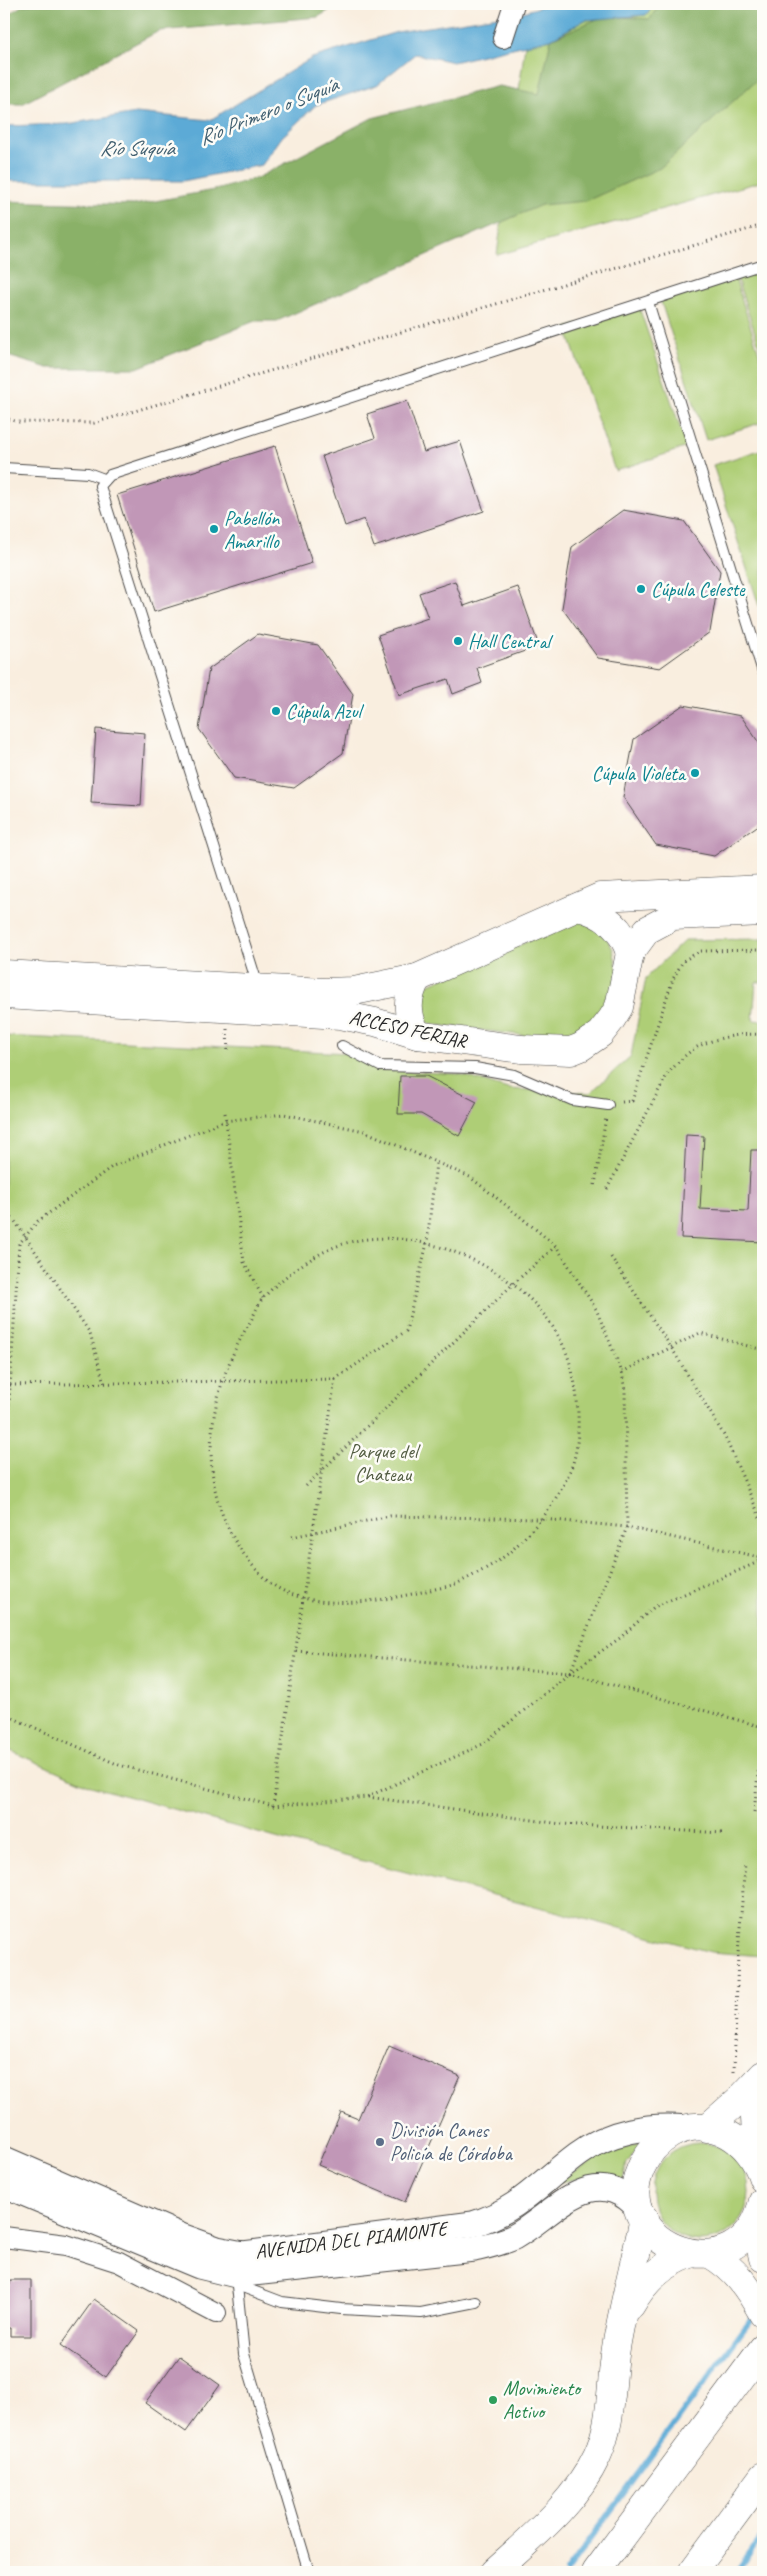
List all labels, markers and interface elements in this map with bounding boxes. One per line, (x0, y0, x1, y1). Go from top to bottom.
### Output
water label: Río Primero o Suquía (195, 71, 343, 151)
water label: Río Suquía (100, 135, 176, 161)
place label: Pabellón Amarillo (224, 506, 280, 554)
marker: Pabellón Amarillo (208, 523, 220, 535)
place label: Cúpula Celeste (651, 577, 746, 602)
marker: Cúpula Celeste (635, 583, 647, 595)
place label: Hall Central (468, 629, 554, 654)
marker: Hall Central (452, 635, 464, 647)
place label: Cúpula Azul (286, 699, 365, 724)
marker: Cúpula Azul (270, 705, 282, 717)
place label: Cúpula Violeta (592, 761, 687, 786)
marker: Cúpula Violeta (689, 767, 701, 779)
street label: ACCESO FERIAR (347, 1004, 471, 1054)
park label: Parque del Chateau (349, 1439, 421, 1487)
place label: División Canes Policía de Córdoba (390, 2118, 514, 2166)
marker: División Canes Policía de Córdoba (374, 2136, 386, 2148)
street label: AVENIDA DEL PIAMONTE (254, 2215, 451, 2264)
place label: Movimiento Activo (503, 2376, 582, 2424)
marker: Movimiento Activo (487, 2394, 499, 2406)

